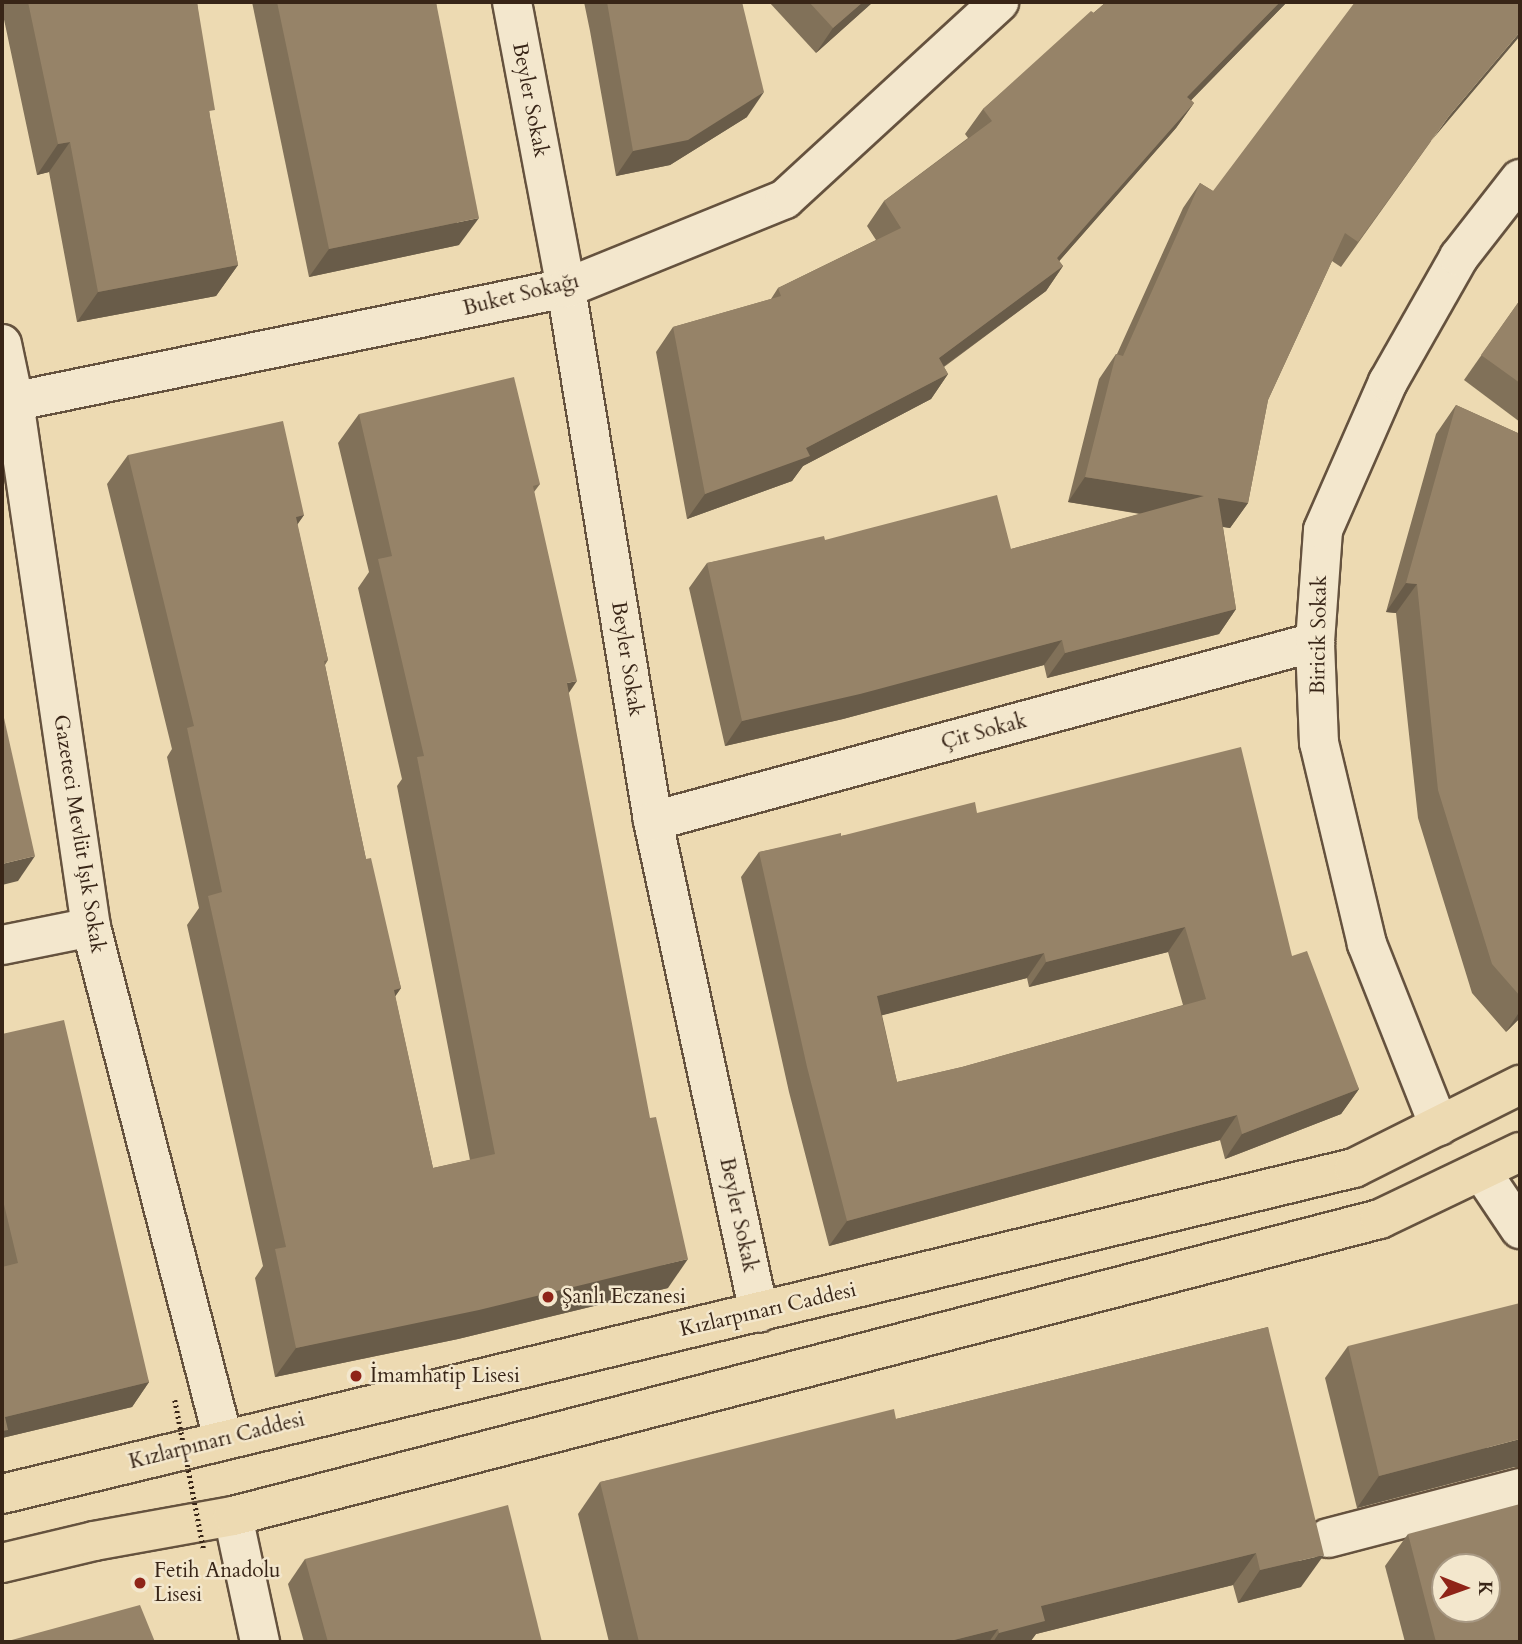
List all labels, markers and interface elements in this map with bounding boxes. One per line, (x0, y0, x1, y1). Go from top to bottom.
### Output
street label: Beyler Sokak (507, 40, 553, 160)
street label: Buket Sokağı (460, 268, 582, 322)
street label: Biricik Sokak (1305, 575, 1333, 695)
street label: Beyler Sokak (605, 599, 649, 719)
street label: Çit Sokak (938, 708, 1030, 756)
street label: Gazeteci Mevlüt Işık Sokak (48, 713, 110, 955)
street label: Beyler Sokak (714, 1155, 762, 1275)
street label: Kızlarpınarı Caddesi (677, 1277, 859, 1343)
place label: Şanlı Eczanesi (562, 1284, 686, 1310)
marker: Şanlı Eczanesi (540, 1289, 556, 1305)
place label: İmamhatip Lisesi (370, 1363, 520, 1389)
marker: İmamhatip Lisesi (348, 1368, 364, 1384)
street label: Kızlarpınarı Caddesi (127, 1407, 307, 1475)
north arrow (1431, 1553, 1501, 1623)
place label: Fetih Anadolu Lisesi (154, 1558, 281, 1608)
marker: Fetih Anadolu Lisesi (132, 1575, 148, 1591)
text: K (1472, 1580, 1498, 1596)

